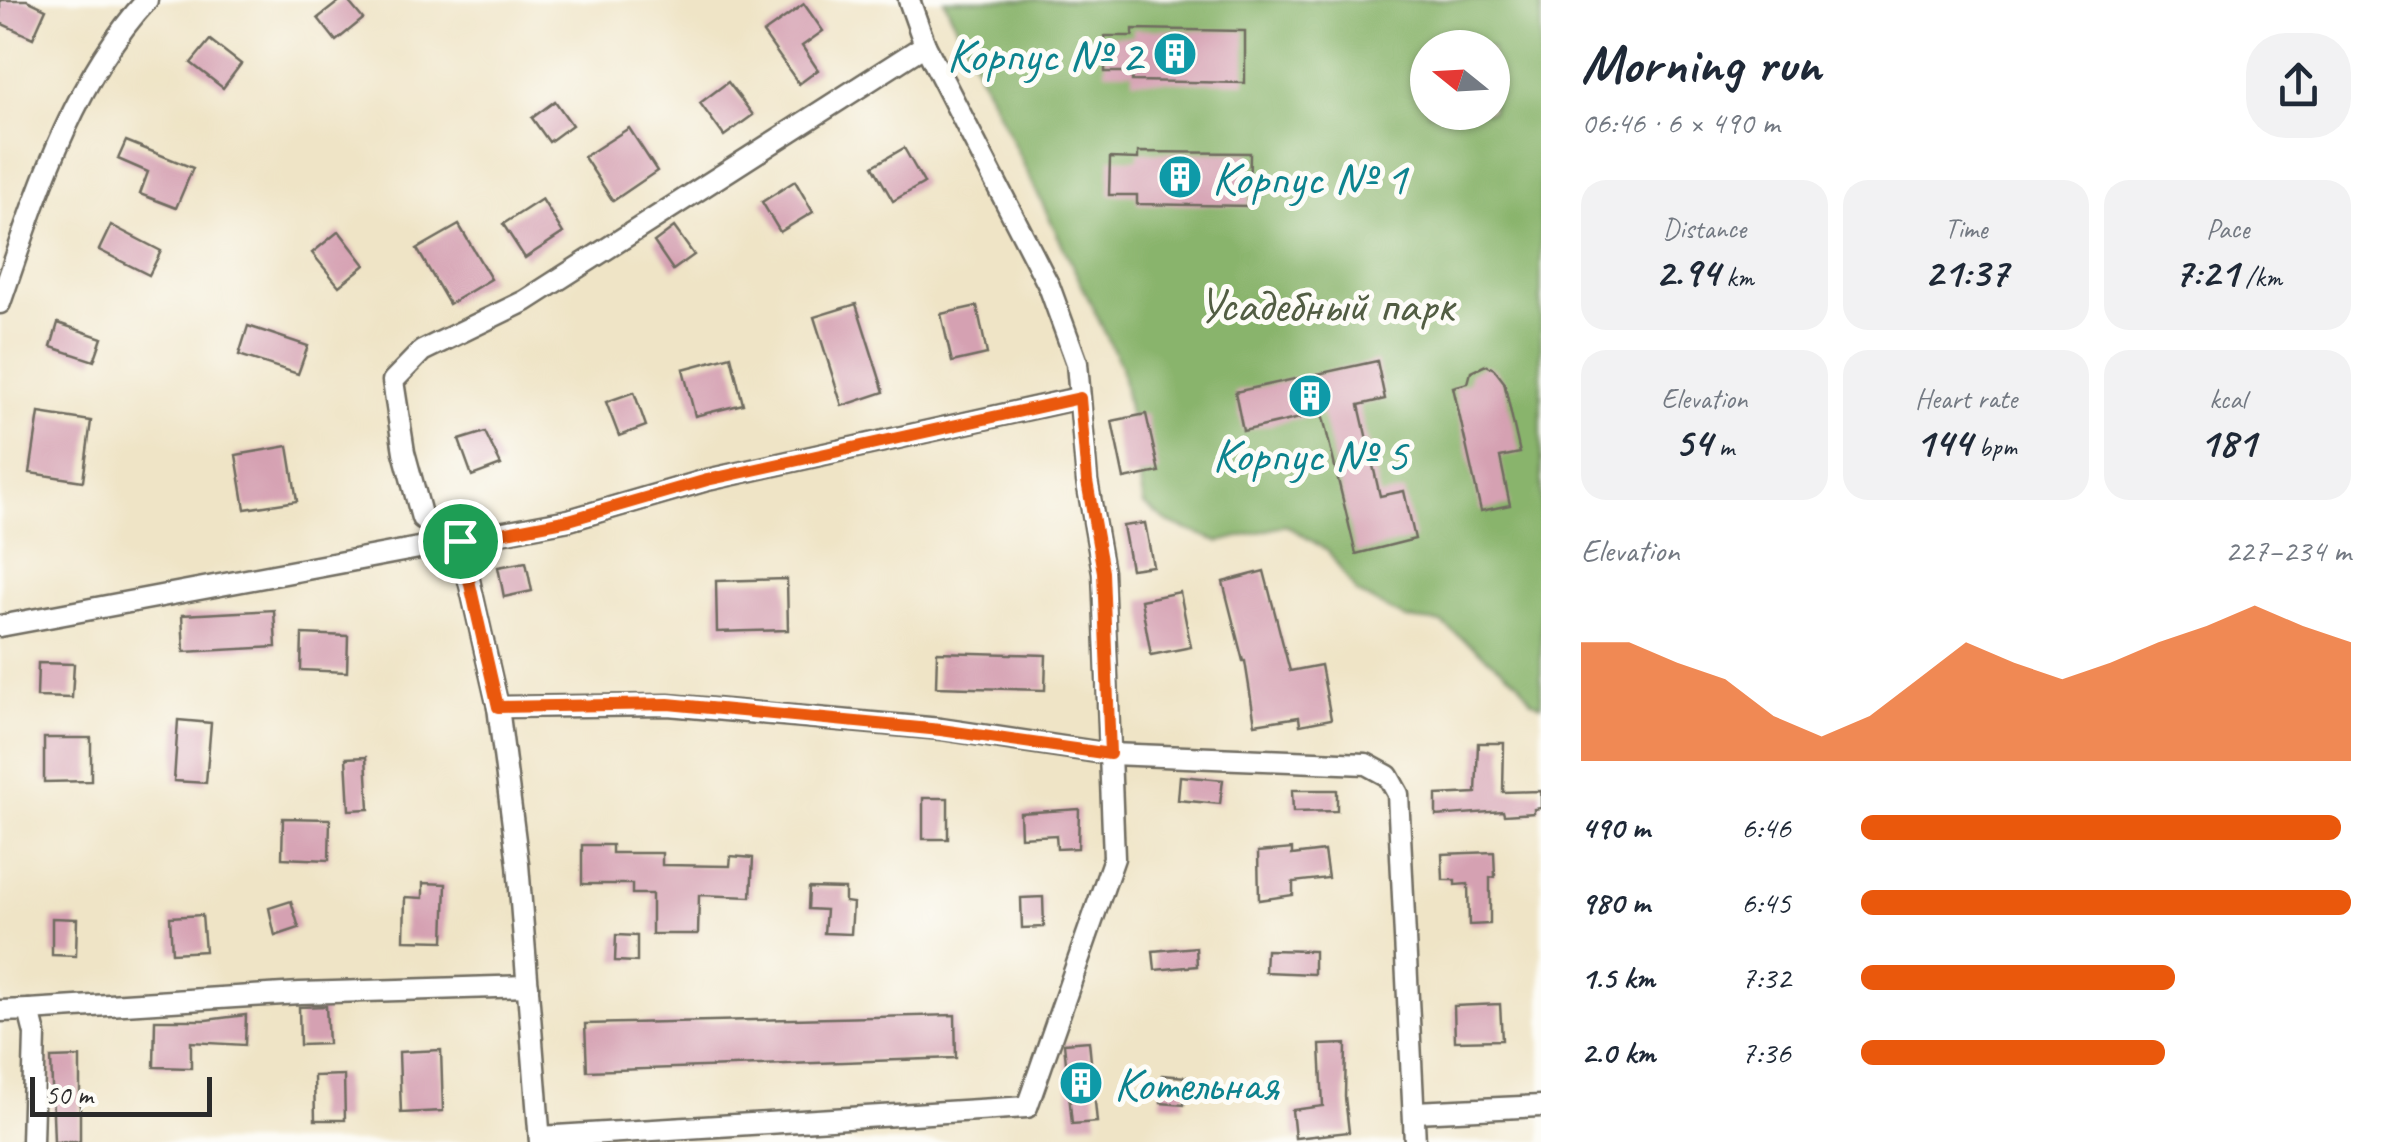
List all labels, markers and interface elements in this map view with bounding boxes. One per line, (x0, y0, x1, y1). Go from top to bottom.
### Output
place label: Корпус № 2 (947, 25, 1145, 85)
text: Morning run (1581, 29, 1821, 99)
north arrow (1410, 30, 1510, 130)
map controls (1410, 30, 1510, 130)
building icon: Корпус № 2 (1152, 31, 1198, 77)
button: share (2246, 33, 2351, 138)
text: 06:46 · 6 × 490 m (1581, 102, 1779, 143)
place label: Корпус № 1 (1212, 148, 1410, 208)
building icon: Корпус № 1 (1157, 154, 1203, 200)
text: Distance (1663, 211, 1746, 246)
text: Time (1945, 211, 1987, 246)
text: Pace (2206, 211, 2249, 246)
text: 2.94 (1655, 246, 1720, 299)
text: 21:37 (1924, 246, 2008, 299)
text: 7:21 (2174, 246, 2238, 299)
text: km (1720, 259, 1754, 294)
text: /km (2238, 259, 2282, 294)
park label: Усадебный парк (1198, 275, 1458, 335)
building icon: Корпус № 5 (1287, 373, 1333, 419)
text: Elevation (1661, 381, 1747, 416)
text: Heart rate (1915, 381, 2017, 416)
text: kcal (2209, 381, 2246, 416)
text: 54 (1675, 416, 1712, 469)
text: 144 (1915, 416, 1972, 469)
text: 181 (2199, 416, 2256, 469)
place label: Корпус № 5 (1212, 425, 1410, 485)
text: m (1712, 429, 1734, 464)
text: bpm (1972, 429, 2017, 464)
pin (418, 499, 503, 584)
icon: arrive (433, 514, 488, 569)
text: Elevation (1581, 530, 1679, 571)
text: 227–234 m (2225, 530, 2351, 571)
text: 490 m (1581, 807, 1650, 848)
text: 6:46 (1741, 807, 1791, 848)
text: 980 m (1581, 882, 1650, 923)
text: 6:45 (1741, 882, 1791, 923)
text: 1.5 km (1581, 957, 1655, 998)
text: 7:32 (1741, 957, 1791, 998)
text: 2.0 km (1581, 1032, 1655, 1073)
text: 7:36 (1741, 1032, 1791, 1073)
place label: Котельная (1114, 1054, 1280, 1114)
building icon: Котельная (1058, 1060, 1104, 1106)
scale bar (30, 1072, 212, 1116)
text: 50 m (45, 1077, 93, 1112)

